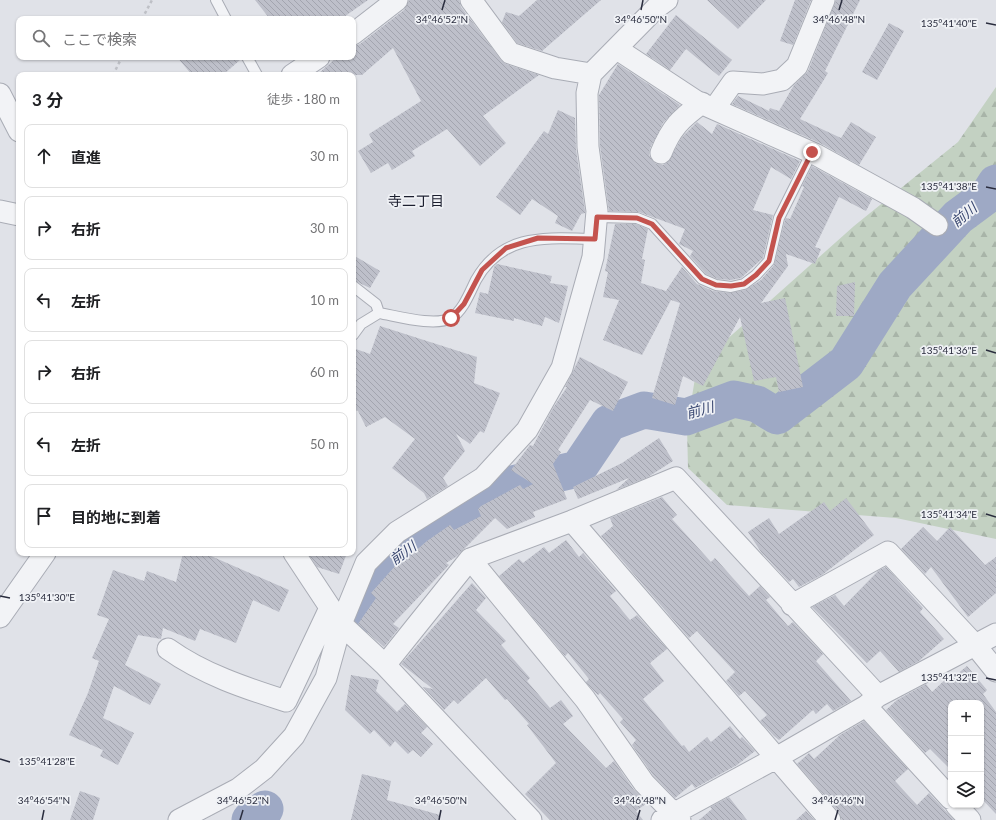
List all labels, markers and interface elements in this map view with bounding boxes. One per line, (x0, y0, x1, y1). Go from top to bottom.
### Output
text: 34°46'52"N (416, 13, 468, 25)
text: 34°46'50"N (615, 13, 667, 25)
text: 34°46'48"N (813, 13, 865, 25)
search box (16, 16, 356, 60)
text: 135°41'40"E (921, 17, 977, 29)
icon: search (30, 27, 52, 49)
text: ここで検索 (62, 30, 137, 48)
text: 3 分 (32, 89, 63, 110)
text: 徒歩 · 180 m (267, 91, 340, 107)
route end (803, 143, 821, 161)
icon: ahead (33, 145, 55, 167)
text: 直進 (71, 148, 101, 166)
text: 30 m (310, 148, 339, 164)
text: 135°41'38"E (921, 180, 977, 192)
district label: 寺二丁目 (388, 192, 444, 209)
water label: 前川 (947, 198, 981, 230)
icon: right (33, 217, 55, 239)
text: 右折 (71, 220, 101, 238)
text: 30 m (310, 220, 339, 236)
icon: left (33, 289, 55, 311)
text: 左折 (71, 292, 101, 310)
text: 10 m (310, 292, 339, 308)
route start (442, 309, 460, 327)
text: 135°41'36"E (921, 344, 977, 356)
icon: right (33, 361, 55, 383)
text: 右折 (71, 364, 101, 382)
text: 60 m (310, 364, 339, 380)
water label: 前川 (684, 397, 718, 421)
icon: left (33, 433, 55, 455)
text: 左折 (71, 436, 101, 454)
text: 50 m (310, 436, 339, 452)
icon: arrive (33, 505, 55, 527)
text: 目的地に到着 (71, 508, 161, 526)
text: 135°41'34"E (921, 508, 977, 520)
water label: 前川 (386, 536, 421, 568)
text: 135°41'30"E (19, 591, 75, 603)
text: 135°41'32"E (921, 671, 977, 683)
map controls (948, 700, 984, 808)
button: + (948, 700, 984, 736)
button: − (948, 736, 984, 772)
text: 135°41'28"E (19, 755, 75, 767)
button: layers (948, 772, 984, 808)
text: 34°46'54"N (18, 794, 70, 806)
text: 34°46'52"N (217, 794, 269, 806)
text: 34°46'50"N (415, 794, 467, 806)
text: 34°46'48"N (614, 794, 666, 806)
text: 34°46'46"N (812, 794, 864, 806)

